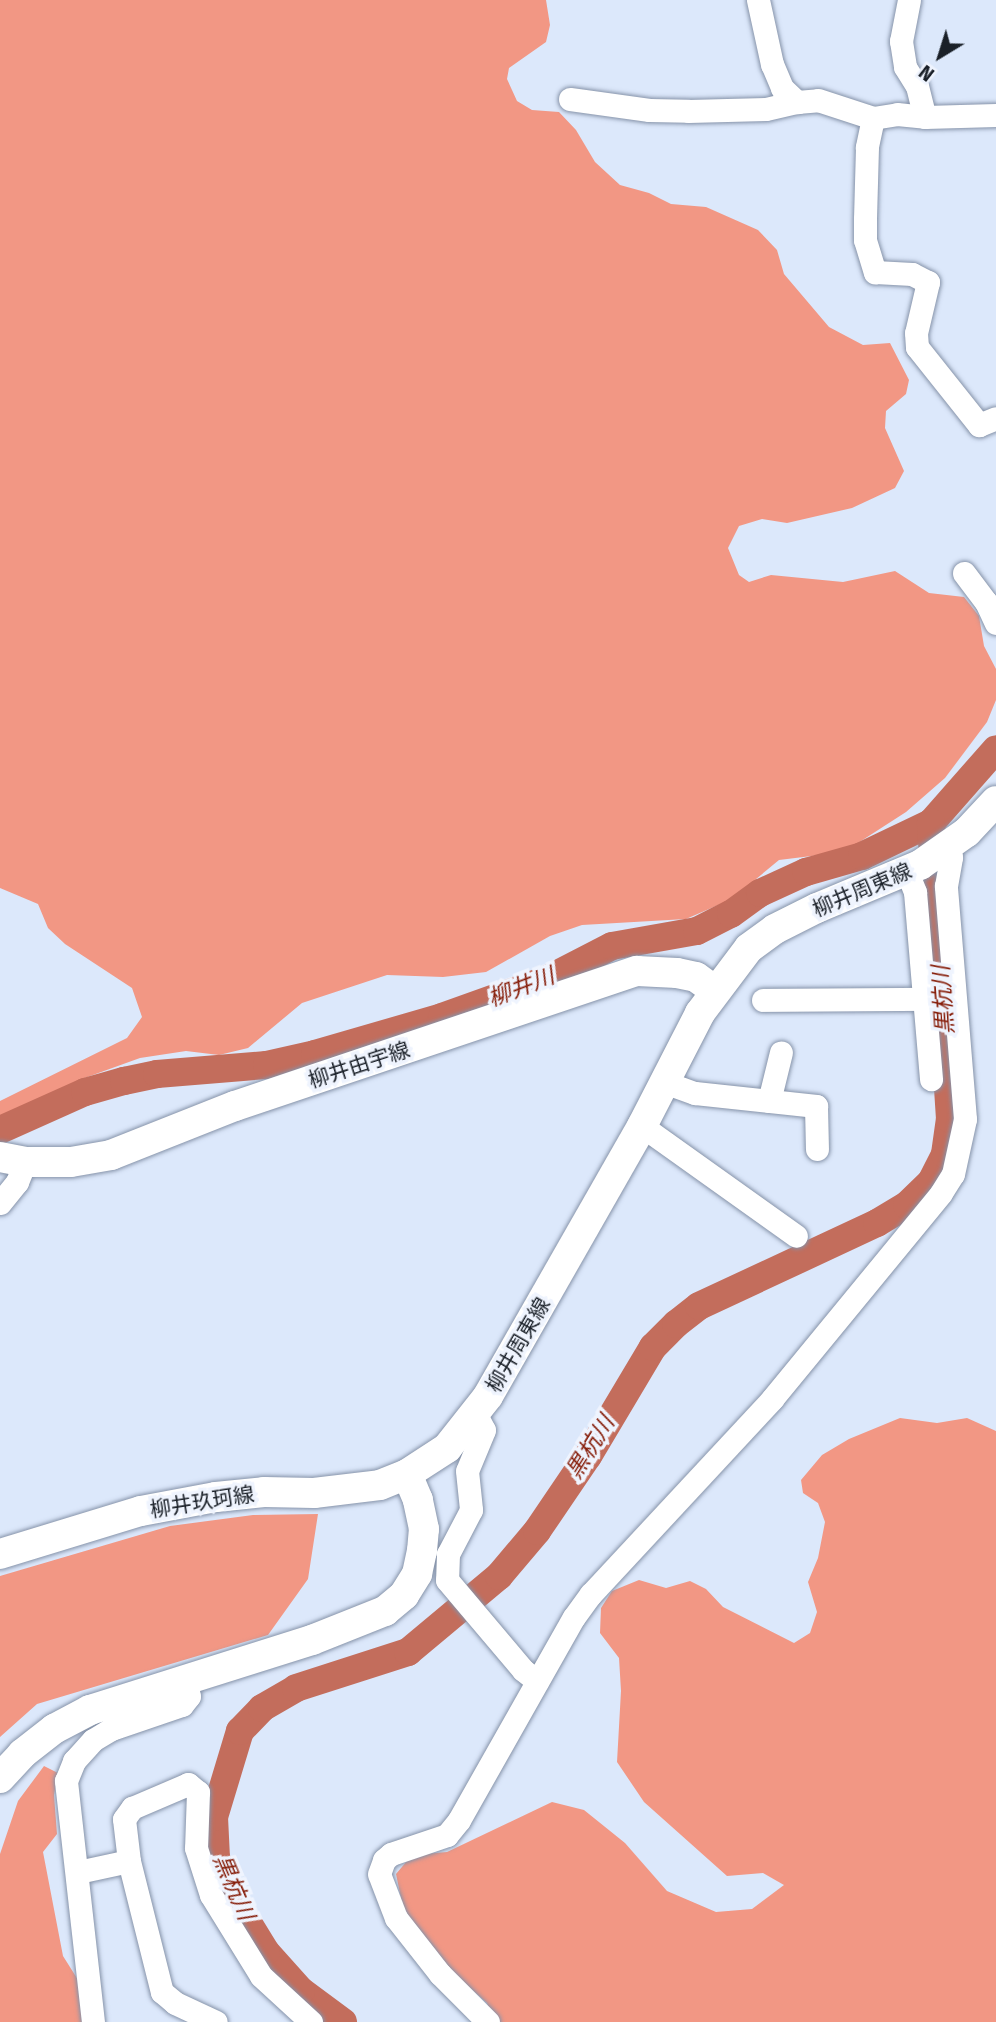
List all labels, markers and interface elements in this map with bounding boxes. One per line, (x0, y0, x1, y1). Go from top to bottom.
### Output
north arrow (905, 21, 975, 91)
text: N (915, 60, 939, 86)
street label: 柳井周東線 (809, 858, 915, 922)
water label: 柳井川 (484, 962, 558, 1012)
water label: 黒杭川 (927, 965, 959, 1035)
street label: 柳井由宇線 (305, 1037, 413, 1093)
street label: 柳井周東線 (481, 1293, 555, 1397)
water label: 黒杭川 (560, 1410, 620, 1484)
street label: 柳井玖珂線 (148, 1481, 256, 1523)
water label: 黒杭川 (208, 1850, 260, 1924)

